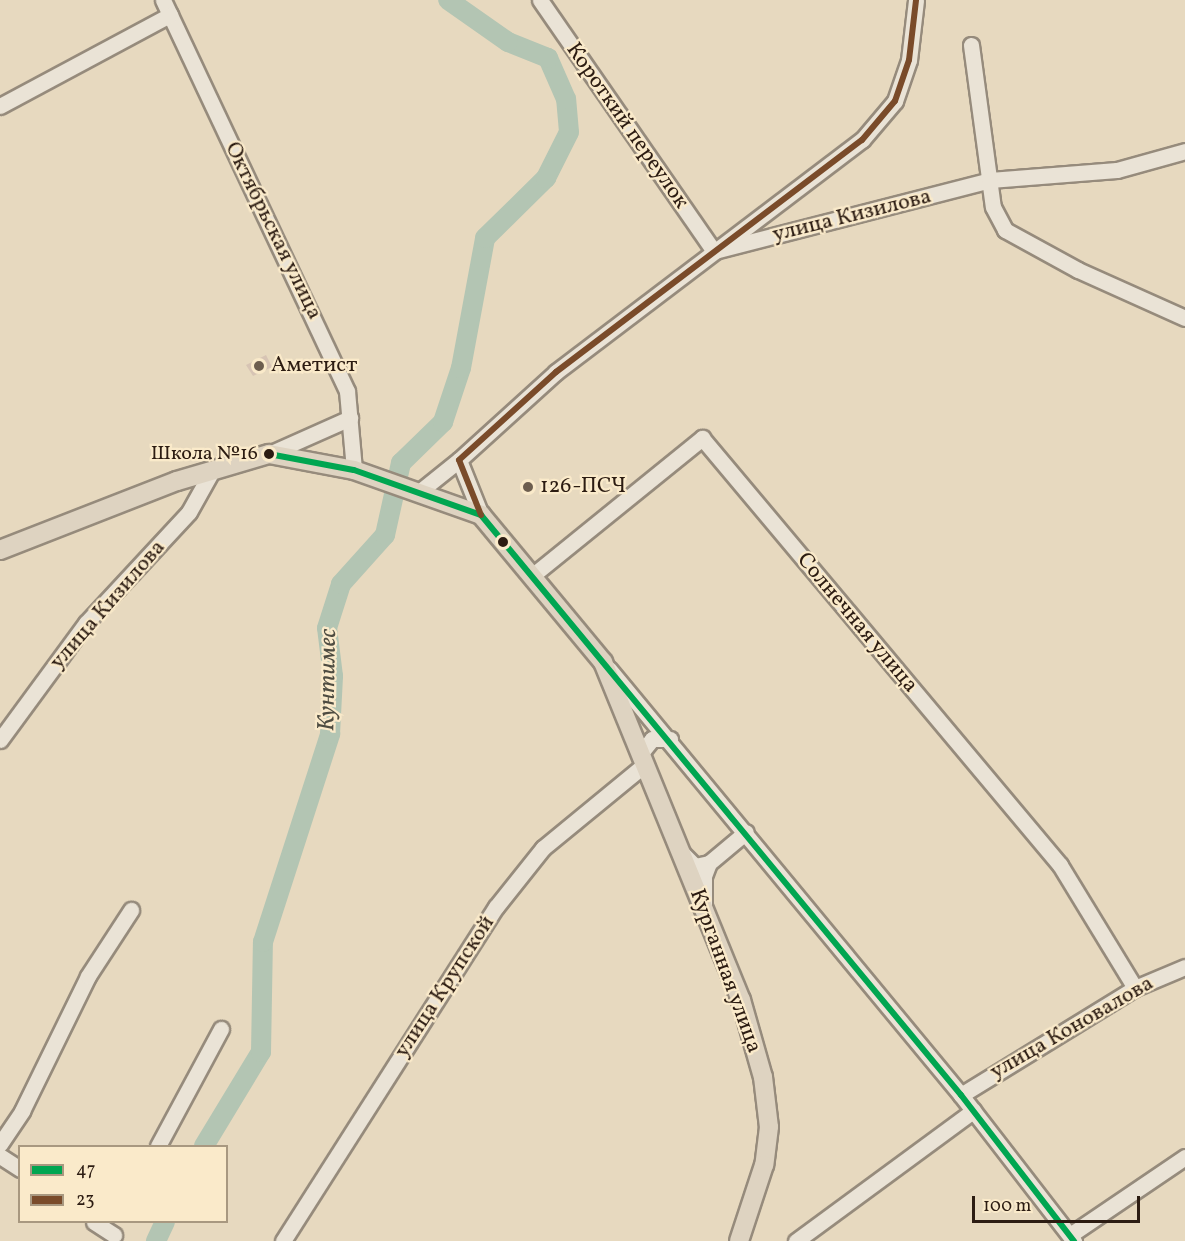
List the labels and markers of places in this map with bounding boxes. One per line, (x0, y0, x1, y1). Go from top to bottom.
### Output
place label: Аметист (271, 353, 357, 379)
marker: Аметист (252, 359, 266, 373)
place label: Школа №16 (151, 442, 258, 466)
marker: Школа №16 (263, 448, 275, 460)
place label: 126-ПСЧ (540, 474, 626, 500)
marker: 126-ПСЧ (521, 480, 535, 494)
unlabelled marker (497, 536, 509, 548)

